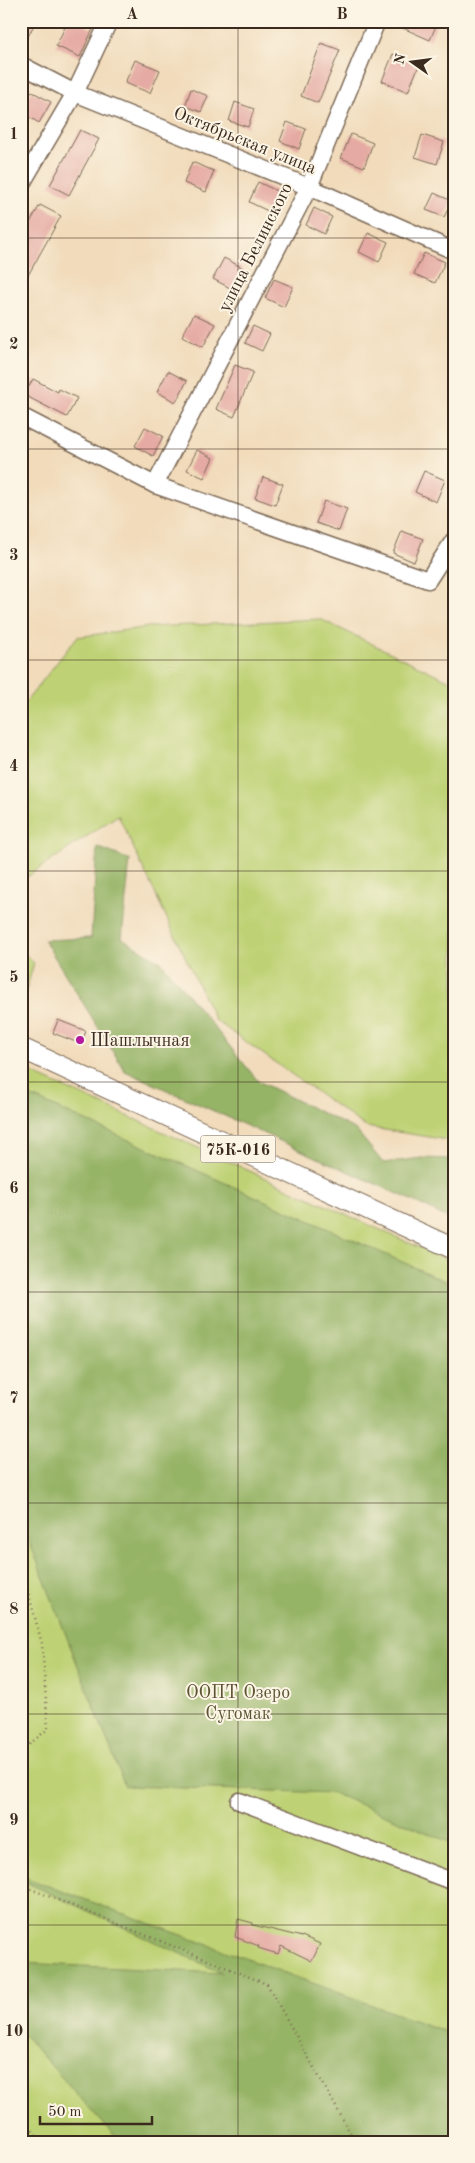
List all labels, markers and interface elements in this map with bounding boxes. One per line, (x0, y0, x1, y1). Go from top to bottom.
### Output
text: A (126, 7, 138, 23)
text: B (336, 7, 348, 23)
north arrow (388, 38, 438, 88)
text: N (392, 52, 409, 66)
street label: Октябрьская улица (171, 104, 319, 178)
text: 1 (9, 127, 19, 143)
street label: улица Белинского (216, 180, 296, 315)
text: 2 (9, 337, 19, 353)
text: 3 (9, 548, 19, 564)
text: 4 (9, 759, 19, 775)
text: 5 (9, 970, 19, 986)
place label: Шашлычная (90, 1032, 190, 1050)
marker: Шашлычная (74, 1034, 86, 1046)
road number: 75К-016 (200, 1136, 276, 1162)
text: 6 (9, 1181, 19, 1197)
text: 7 (9, 1391, 19, 1407)
text: 8 (9, 1602, 19, 1618)
park label: ООПТ Озеро Сугомак (186, 1684, 290, 1723)
text: 9 (9, 1813, 19, 1829)
text: 10 (5, 2024, 23, 2040)
scale bar (40, 2093, 152, 2125)
text: 50 m (48, 2105, 82, 2120)

